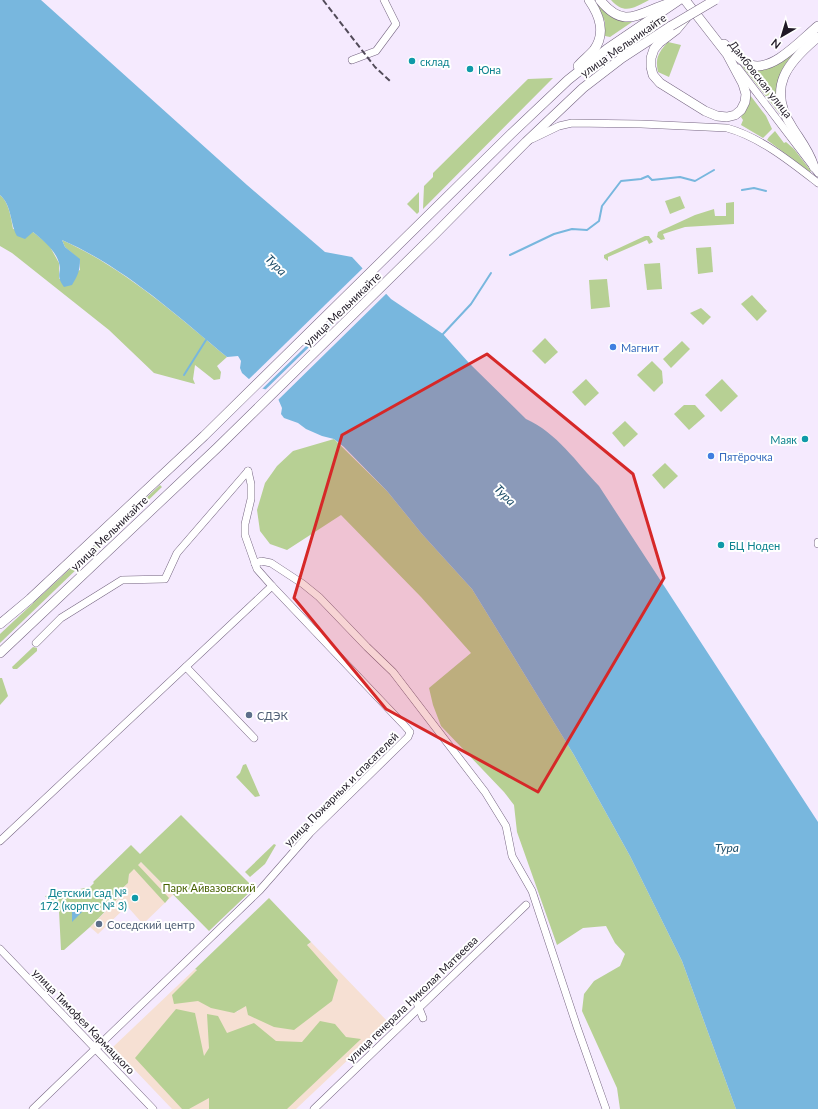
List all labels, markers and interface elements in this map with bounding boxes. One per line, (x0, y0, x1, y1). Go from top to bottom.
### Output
street label: улица Мельникайте (578, 10, 668, 79)
north arrow (762, 16, 802, 56)
text: N (768, 37, 783, 52)
street label: Дамбовская улица (727, 38, 795, 120)
place label: склад (420, 55, 450, 68)
marker: склад (407, 56, 417, 66)
place label: Юна (478, 63, 501, 76)
marker: Юна (465, 64, 475, 74)
water label: Тура (262, 251, 290, 279)
street label: улица Мельникайте (301, 269, 383, 349)
place label: Магнит (621, 341, 660, 354)
marker: Магнит (608, 342, 618, 352)
place label: Маяк (770, 433, 797, 446)
marker: Маяк (800, 434, 810, 444)
place label: Пятёрочка (719, 450, 773, 463)
marker: Пятёрочка (706, 451, 716, 461)
water label: Тура (491, 481, 519, 509)
street label: улица Мельникайте (68, 493, 150, 573)
place label: БЦ Ноден (729, 539, 780, 552)
marker: БЦ Ноден (716, 540, 726, 550)
place label: СДЭК (257, 709, 288, 722)
marker: СДЭК (244, 710, 254, 720)
street label: улица Пожарных и спасателей (281, 729, 401, 849)
water label: Тура (715, 840, 739, 855)
park label: Парк Айвазовский (163, 881, 255, 894)
place label: Детский сад № 172 (корпус № 3) (40, 886, 127, 912)
marker: Детский сад № 172 (корпус № 3) (130, 893, 140, 903)
place label: Соседский центр (107, 918, 195, 931)
marker: Соседский центр (94, 919, 104, 929)
street label: улица генерала Николая Матвеева (344, 933, 480, 1065)
street label: улица Тимофея Кармацкого (30, 966, 138, 1076)

